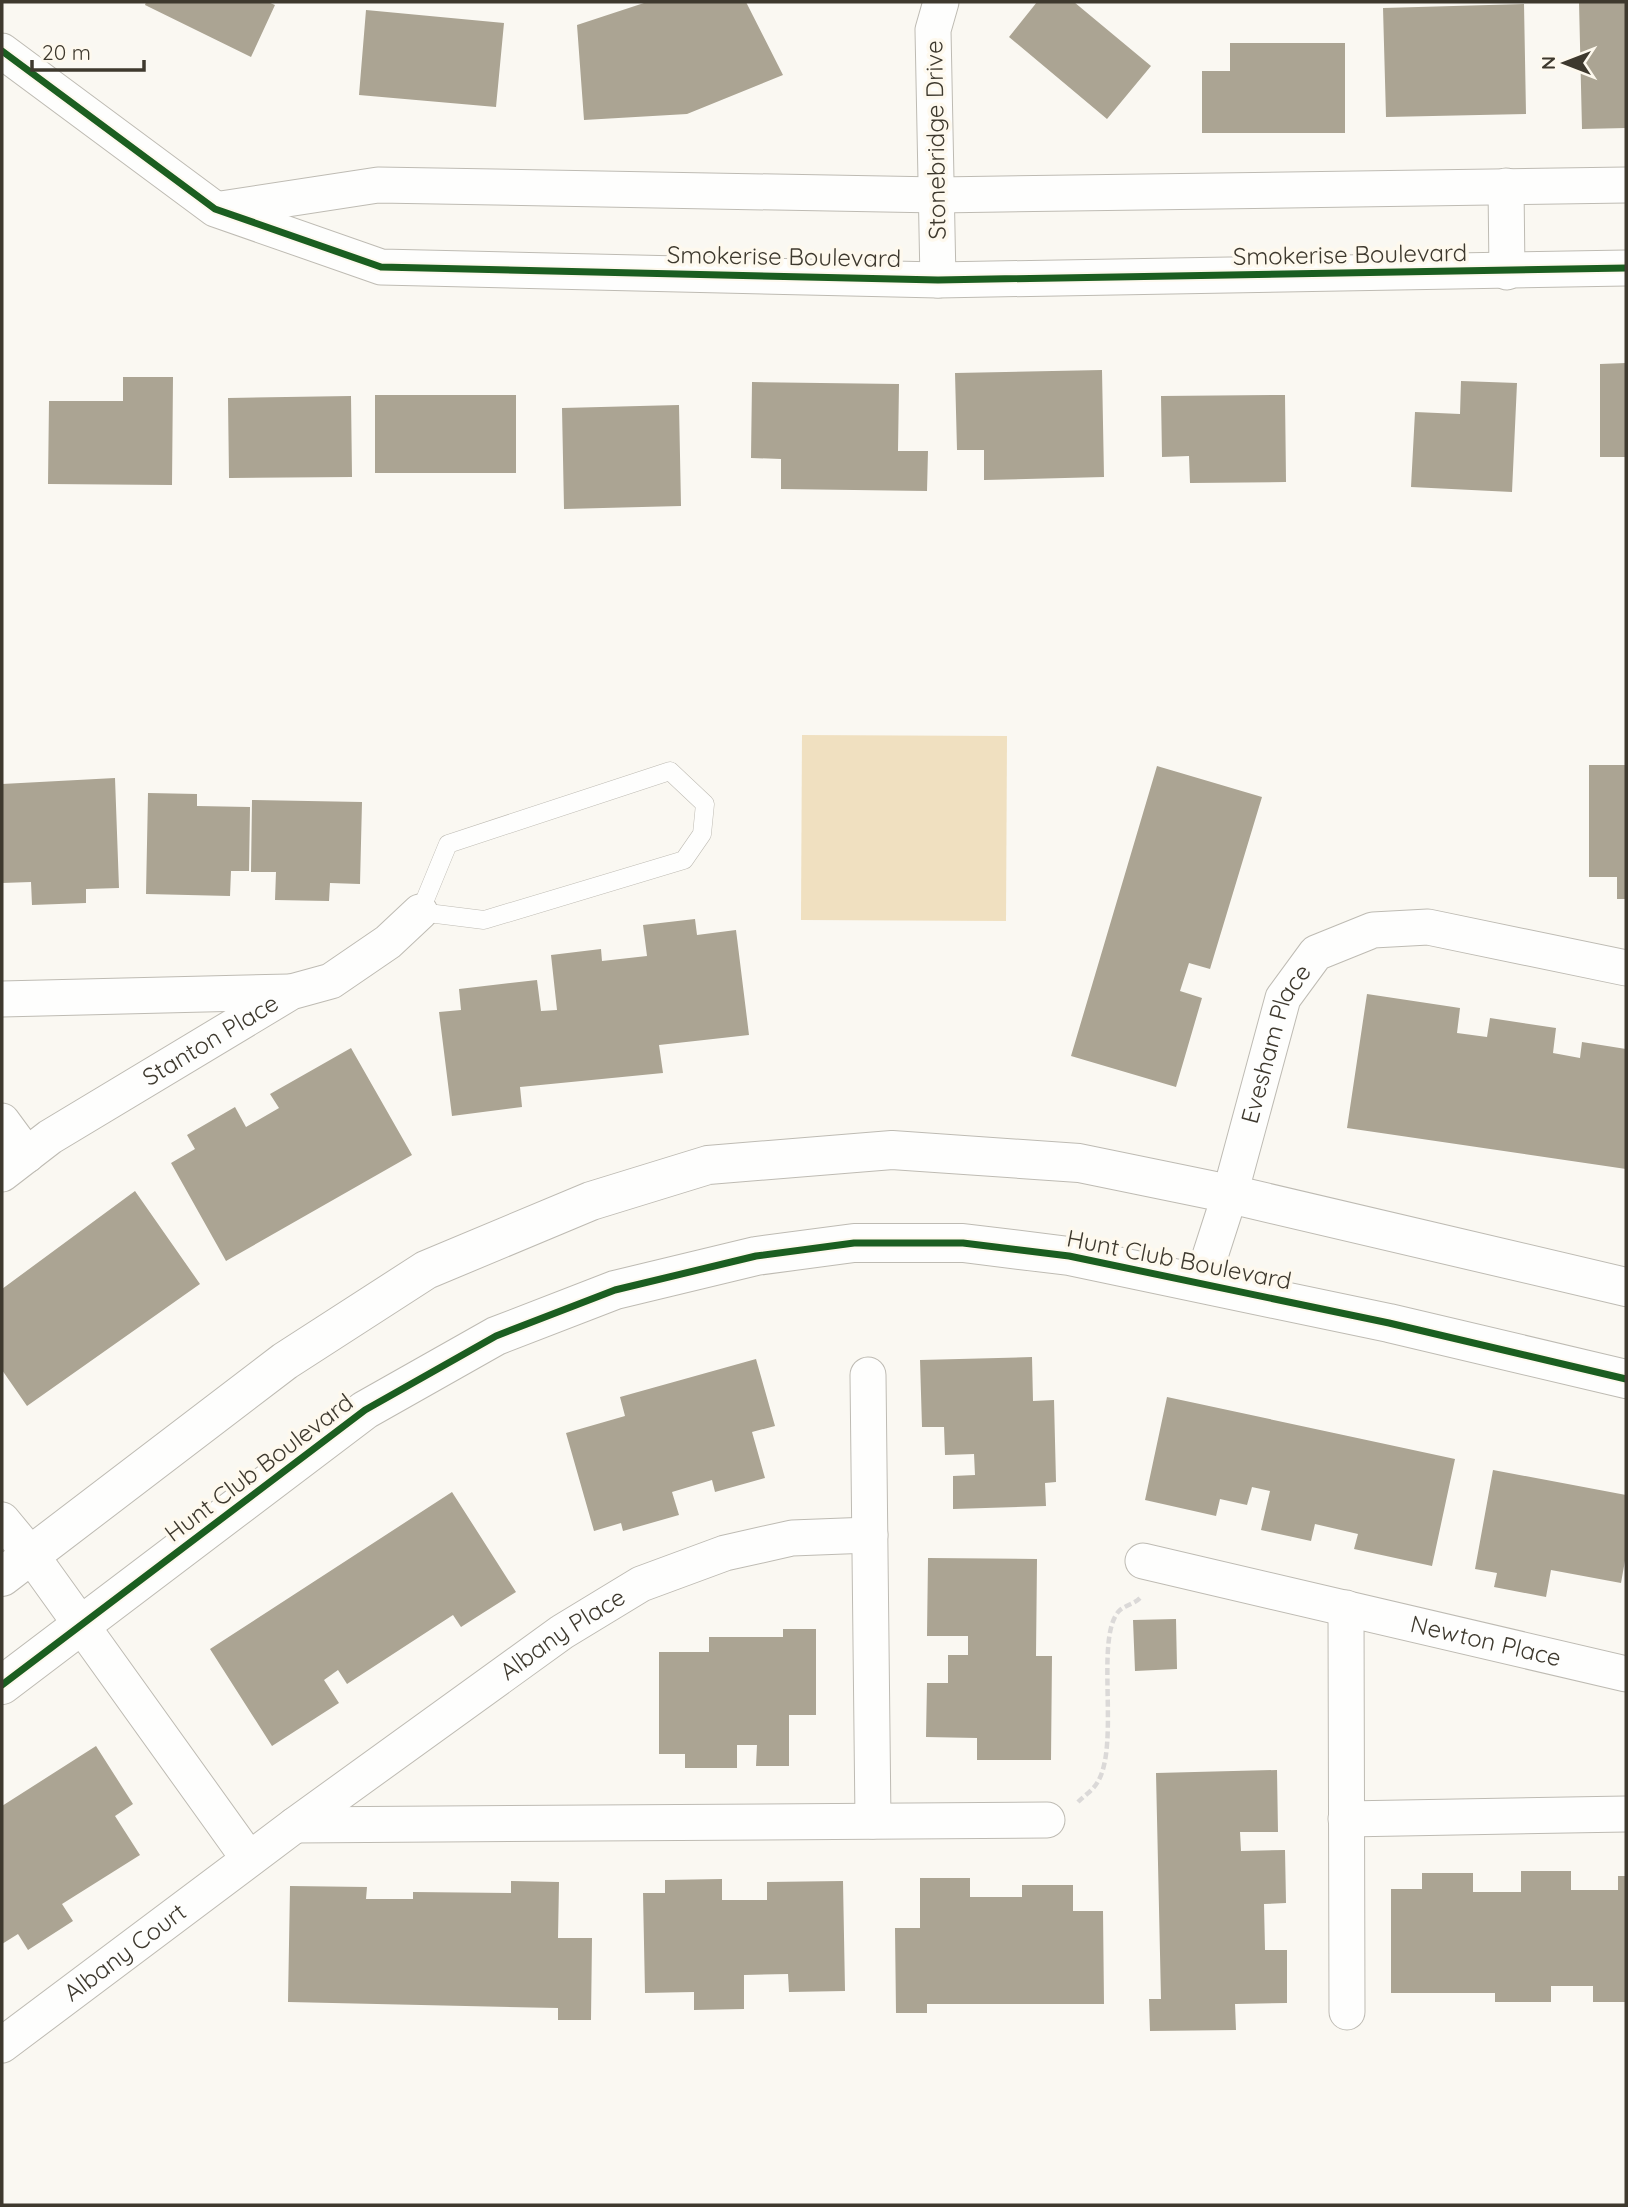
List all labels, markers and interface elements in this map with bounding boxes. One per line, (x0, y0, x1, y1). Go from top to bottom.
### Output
scale bar (32, 28, 144, 72)
north arrow (1530, 28, 1600, 98)
text: 20 m (42, 39, 91, 65)
street label: Stonebridge Drive (918, 40, 952, 240)
text: N (1536, 56, 1560, 70)
street label: Smokerise Boulevard (1233, 237, 1467, 271)
street label: Smokerise Boulevard (667, 239, 901, 273)
street label: Evesham Place (1234, 958, 1317, 1127)
street label: Stanton Place (137, 987, 284, 1092)
street label: Hunt Club Boulevard (1064, 1223, 1294, 1296)
street label: Hunt Club Boulevard (158, 1387, 359, 1548)
street label: Albany Place (493, 1581, 630, 1686)
street label: Newton Place (1408, 1608, 1564, 1672)
street label: Albany Court (57, 1896, 192, 2007)

